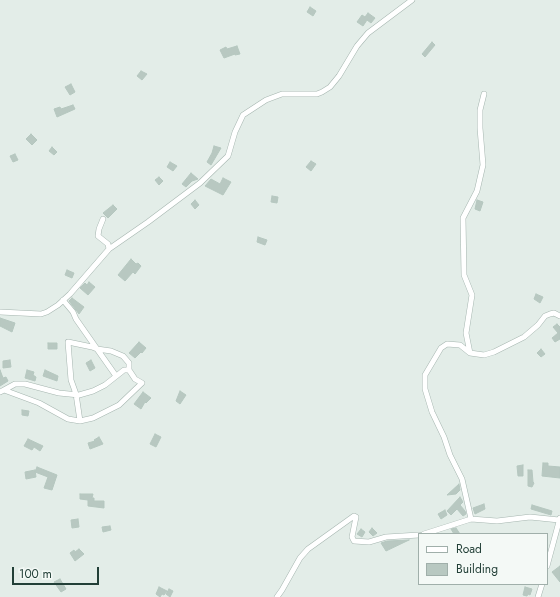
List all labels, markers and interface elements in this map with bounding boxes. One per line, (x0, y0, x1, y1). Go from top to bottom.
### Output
legend (418, 533, 548, 585)
text: Road (456, 540, 482, 558)
scale bar (14, 559, 101, 585)
text: Building (456, 560, 498, 578)
text: 100 m (19, 565, 52, 583)

